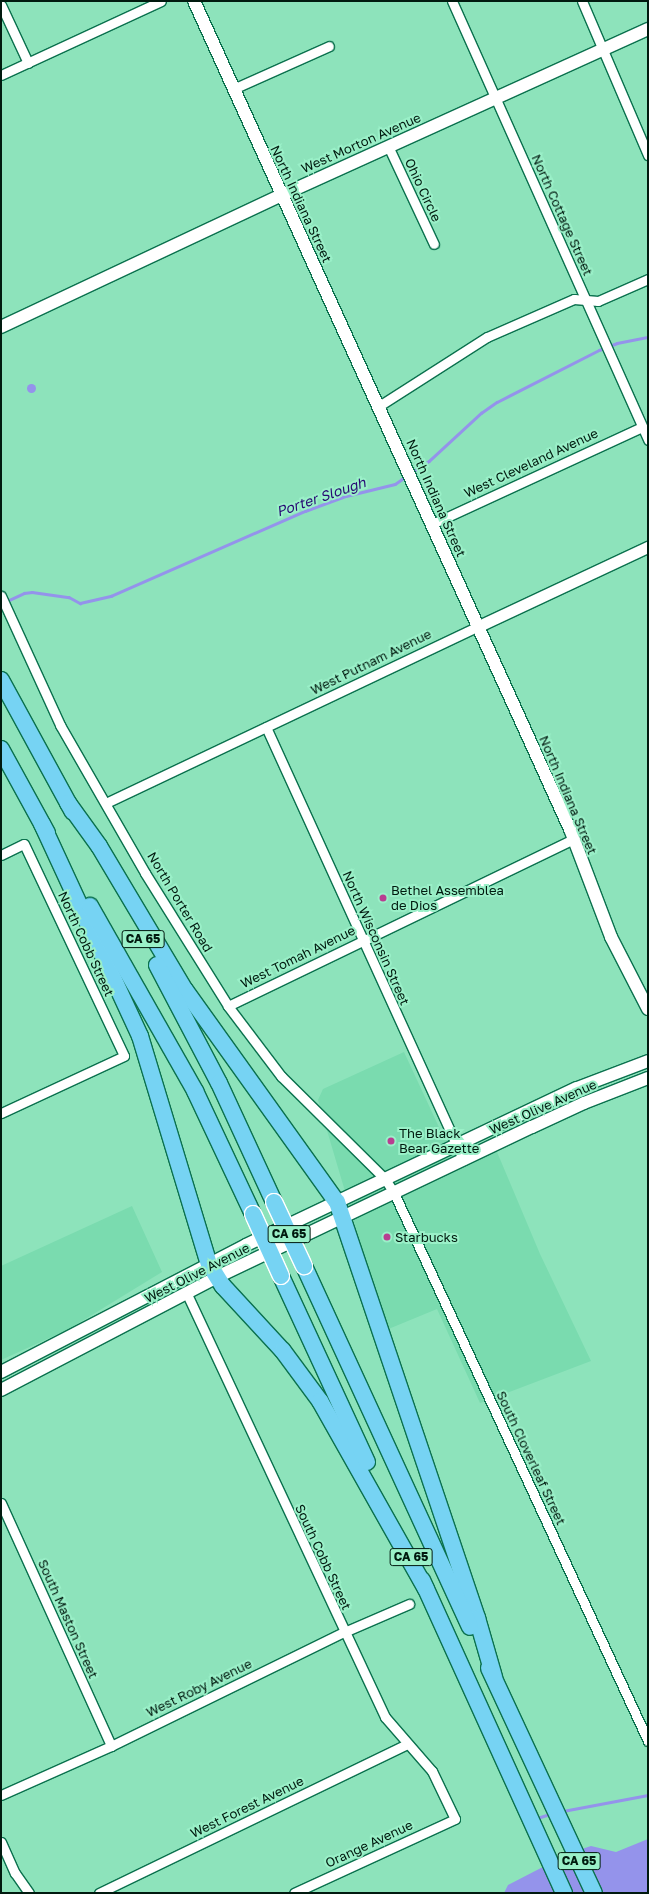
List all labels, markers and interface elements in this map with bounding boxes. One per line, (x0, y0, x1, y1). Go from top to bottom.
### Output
street label: West Morton Avenue (299, 110, 423, 176)
street label: North Indiana Street (267, 143, 335, 265)
street label: North Cottage Street (528, 152, 596, 278)
street label: Ohio Circle (402, 156, 444, 224)
street label: West Cleveland Avenue (461, 425, 601, 501)
street label: North Indiana Street (403, 437, 469, 559)
water label: Porter Slough (274, 474, 368, 520)
street label: West Putnam Avenue (308, 626, 434, 698)
street label: North Indiana Street (536, 733, 600, 857)
street label: North Porter Road (144, 849, 216, 955)
street label: North Wisconsin Street (339, 868, 413, 1008)
place label: Bethel Assemblea de Dios (391, 883, 504, 914)
street label: North Cobb Street (55, 889, 117, 999)
marker: Bethel Assemblea de Dios (378, 893, 388, 903)
street label: West Tomah Avenue (238, 922, 358, 992)
road number: CA 65 (121, 929, 165, 949)
street label: West Olive Avenue (487, 1076, 599, 1138)
place label: The Black Bear Gazette (399, 1126, 479, 1157)
marker: The Black Bear Gazette (386, 1136, 396, 1146)
road number: CA 65 (267, 1224, 311, 1244)
place label: Starbucks (395, 1229, 458, 1245)
marker: Starbucks (382, 1232, 392, 1242)
street label: West Olive Avenue (142, 1240, 252, 1306)
street label: South Cloverleaf Street (493, 1389, 569, 1527)
street label: South Cobb Street (292, 1502, 354, 1612)
road number: CA 65 (389, 1547, 433, 1567)
street label: South Maston Street (35, 1557, 101, 1681)
street label: West Roby Avenue (144, 1656, 254, 1720)
street label: West Forest Avenue (188, 1773, 306, 1841)
street label: Orange Avenue (323, 1817, 415, 1871)
road number: CA 65 (557, 1851, 601, 1871)

